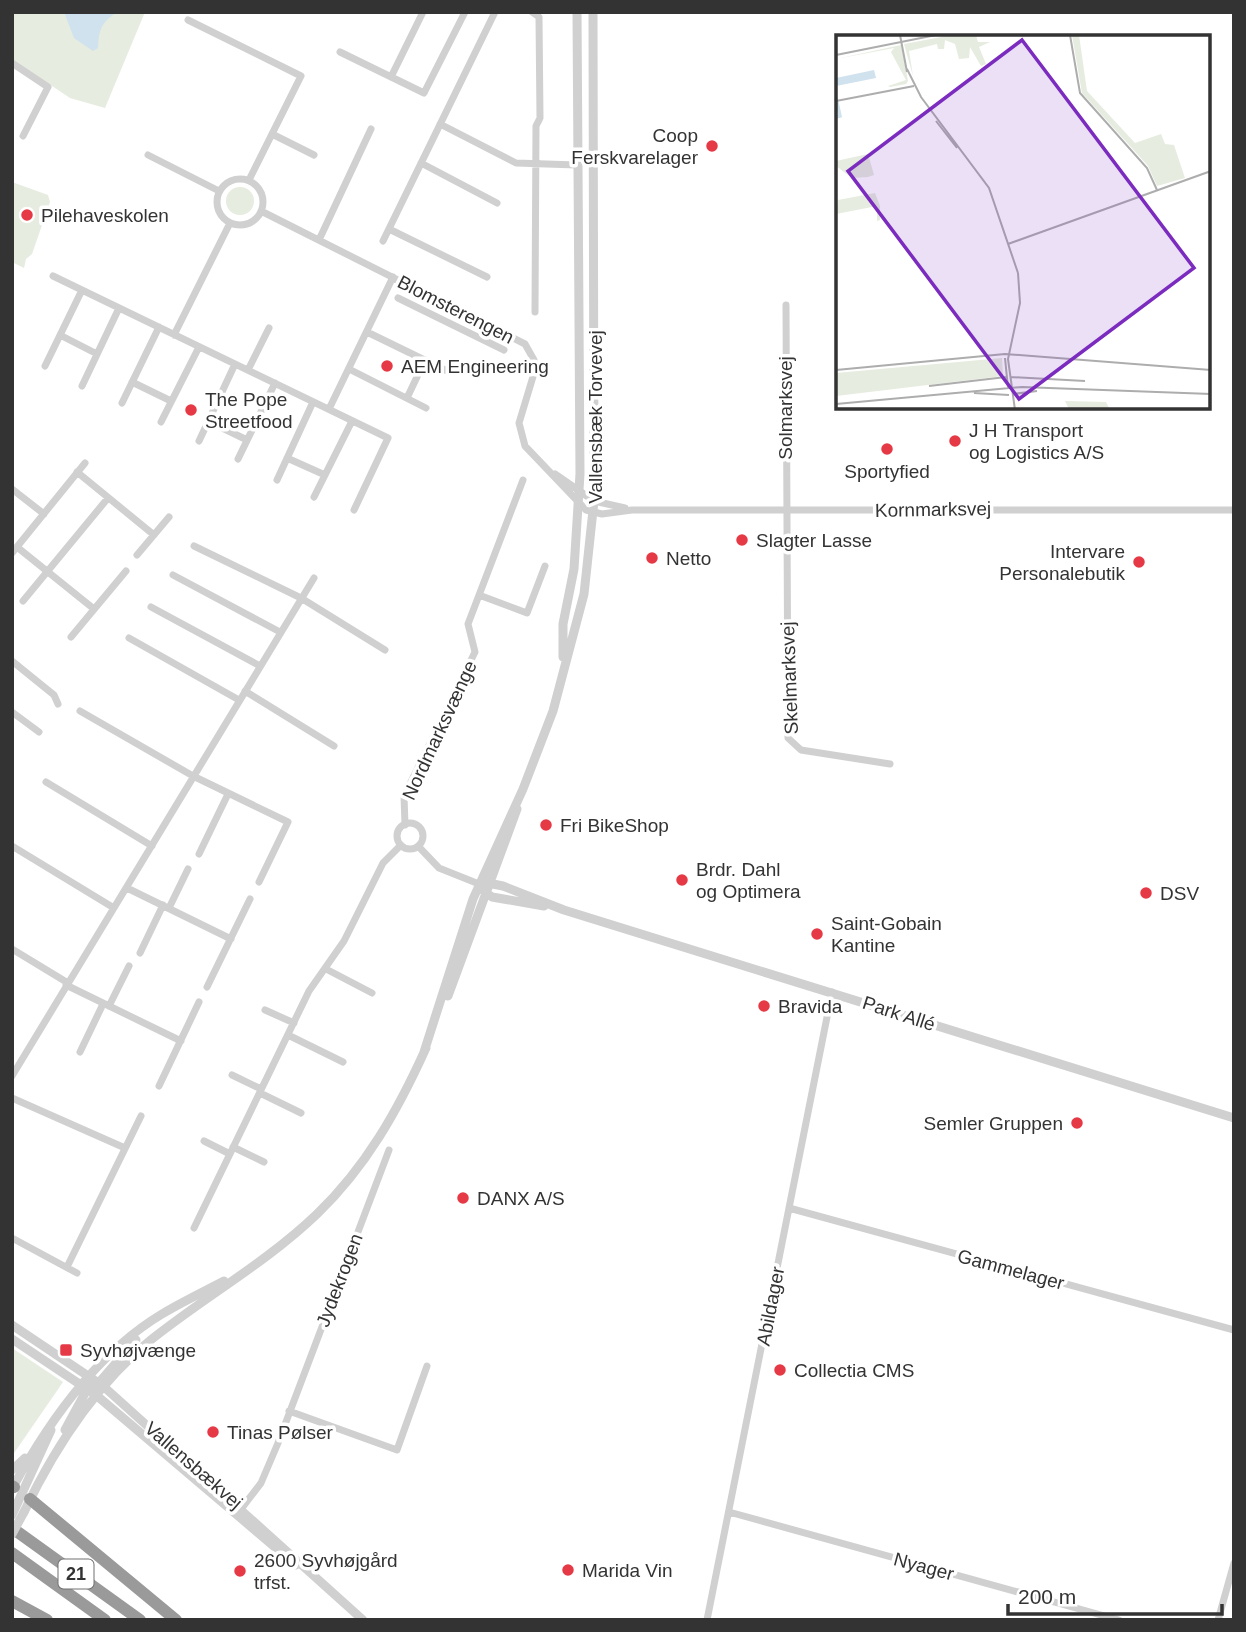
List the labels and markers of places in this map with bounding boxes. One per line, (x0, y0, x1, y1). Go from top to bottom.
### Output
place label: Coop Ferskvarelager (571, 125, 699, 168)
marker: Coop Ferskvarelager (704, 138, 720, 154)
place label: Pilehaveskolen (41, 205, 169, 226)
marker: Pilehaveskolen (19, 207, 35, 223)
place label: AEM Engineering (401, 356, 549, 377)
marker: AEM Engineering (379, 358, 395, 374)
place label: The Pope Streetfood (205, 389, 293, 432)
marker: The Pope Streetfood (183, 402, 199, 418)
place label: J H Transport og Logistics A/S (969, 420, 1104, 463)
marker: J H Transport og Logistics A/S (947, 433, 963, 449)
marker: Sportyfied (879, 441, 895, 457)
place label: Sportyfied (844, 461, 930, 482)
place label: Slagter Lasse (756, 530, 872, 551)
marker: Slagter Lasse (734, 532, 750, 548)
place label: Intervare Personalebutik (999, 541, 1125, 584)
place label: Netto (666, 548, 711, 569)
marker: Netto (644, 550, 660, 566)
marker: Intervare Personalebutik (1131, 554, 1147, 570)
place label: Fri BikeShop (560, 815, 669, 836)
marker: Fri BikeShop (538, 817, 554, 833)
place label: Brdr. Dahl og Optimera (696, 859, 801, 902)
marker: Brdr. Dahl og Optimera (674, 872, 690, 888)
place label: DSV (1160, 883, 1199, 904)
marker: DSV (1138, 885, 1154, 901)
place label: Saint-Gobain Kantine (831, 913, 942, 956)
marker: Saint-Gobain Kantine (809, 926, 825, 942)
place label: Bravida (778, 996, 843, 1017)
marker: Bravida (756, 998, 772, 1014)
place label: Semler Gruppen (924, 1113, 1063, 1134)
marker: Semler Gruppen (1069, 1115, 1085, 1131)
place label: DANX A/S (477, 1188, 565, 1209)
marker: DANX A/S (455, 1190, 471, 1206)
place label: Syvhøjvænge (80, 1340, 196, 1361)
marker: Syvhøjvænge (58, 1342, 74, 1358)
place label: Collectia CMS (794, 1360, 914, 1381)
marker: Collectia CMS (772, 1362, 788, 1378)
place label: Tinas Pølser (227, 1422, 334, 1443)
marker: Tinas Pølser (205, 1424, 221, 1440)
place label: 2600 Syvhøjgård trfst. (254, 1550, 398, 1593)
place label: Marida Vin (582, 1560, 672, 1581)
marker: Marida Vin (560, 1562, 576, 1578)
marker: 2600 Syvhøjgård trfst. (232, 1563, 248, 1579)

